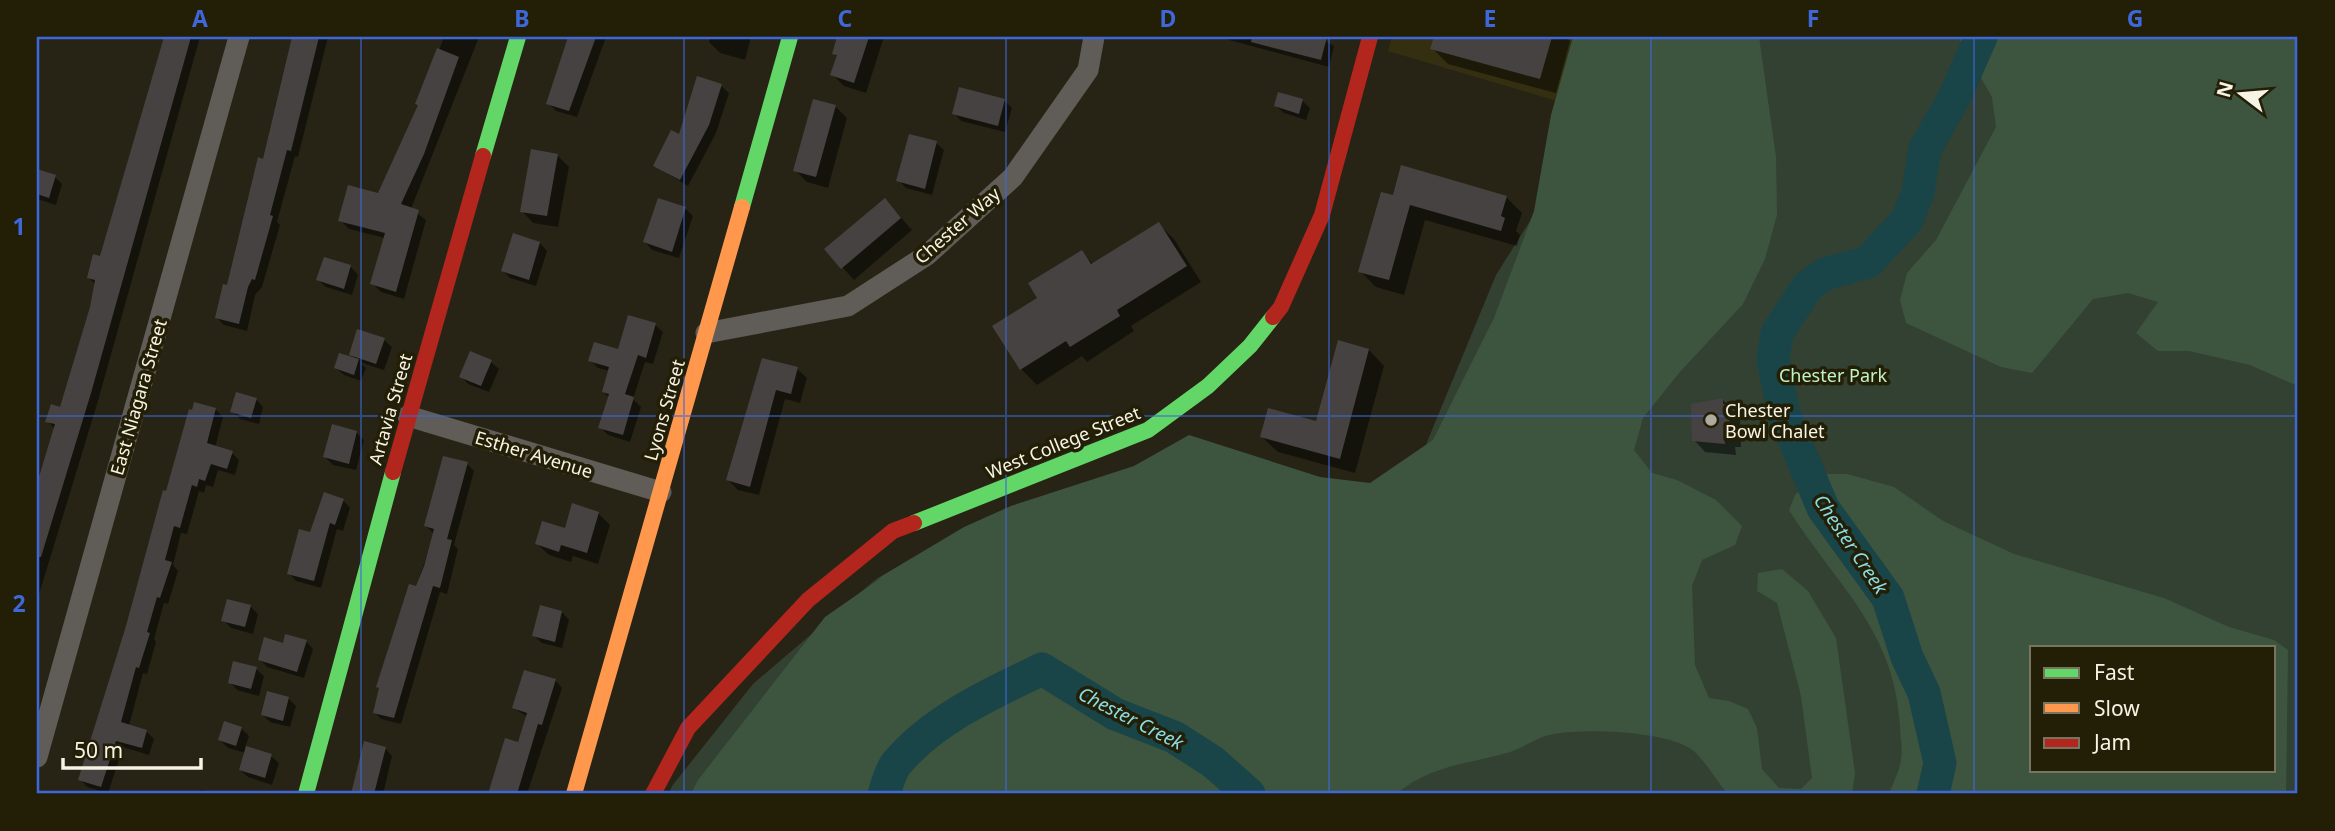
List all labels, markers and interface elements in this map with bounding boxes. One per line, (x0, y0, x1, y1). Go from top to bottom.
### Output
text: A (192, 2, 208, 34)
text: B (514, 2, 530, 34)
text: C (838, 2, 853, 34)
text: D (1160, 2, 1176, 34)
text: E (1484, 2, 1496, 34)
text: F (1807, 2, 1819, 34)
text: G (2127, 2, 2143, 34)
north arrow (2206, 60, 2276, 130)
text: N (2210, 78, 2239, 100)
street label: Chester Way (909, 181, 1005, 269)
text: 1 (12, 210, 26, 242)
street label: East Niagara Street (104, 316, 172, 478)
street label: Artavia Street (363, 350, 417, 467)
street label: Lyons Street (638, 356, 690, 463)
park label: Chester Park (1779, 363, 1887, 387)
place label: Chester Bowl Chalet (1725, 398, 1825, 443)
street label: West College Street (982, 400, 1144, 484)
marker: Chester Bowl Chalet (1703, 412, 1719, 428)
street label: Esther Avenue (472, 425, 596, 483)
water label: Chester Creek (1808, 489, 1894, 599)
text: 2 (12, 587, 26, 619)
legend (2030, 646, 2276, 772)
text: Fast (2094, 658, 2135, 686)
water label: Chester Creek (1074, 680, 1189, 756)
text: Slow (2094, 694, 2140, 722)
scale bar (63, 726, 201, 770)
text: Jam (2092, 728, 2131, 756)
text: 50 m (74, 736, 123, 764)

